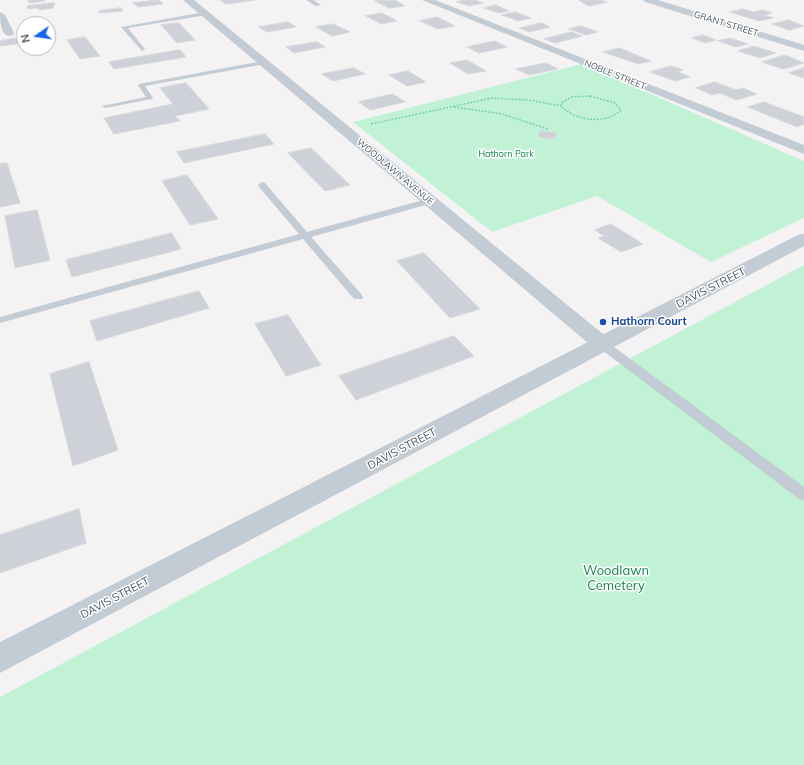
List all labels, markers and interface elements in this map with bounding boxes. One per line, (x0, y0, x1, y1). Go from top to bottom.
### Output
street label: GRANT STREET (692, 9, 760, 39)
north arrow (16, 16, 56, 56)
text: N (18, 33, 33, 44)
street label: NOBLE STREET (583, 58, 647, 92)
street label: WOODLAWN AVENUE (354, 137, 436, 207)
park label: Hathorn Park (478, 149, 534, 159)
street label: DAVIS STREET (674, 265, 748, 311)
place label: Hathorn Court (611, 315, 687, 329)
marker: Hathorn Court (598, 317, 608, 327)
street label: DAVIS STREET (365, 425, 439, 473)
park label: Woodlawn Cemetery (583, 563, 649, 594)
street label: DAVIS STREET (78, 574, 152, 622)

